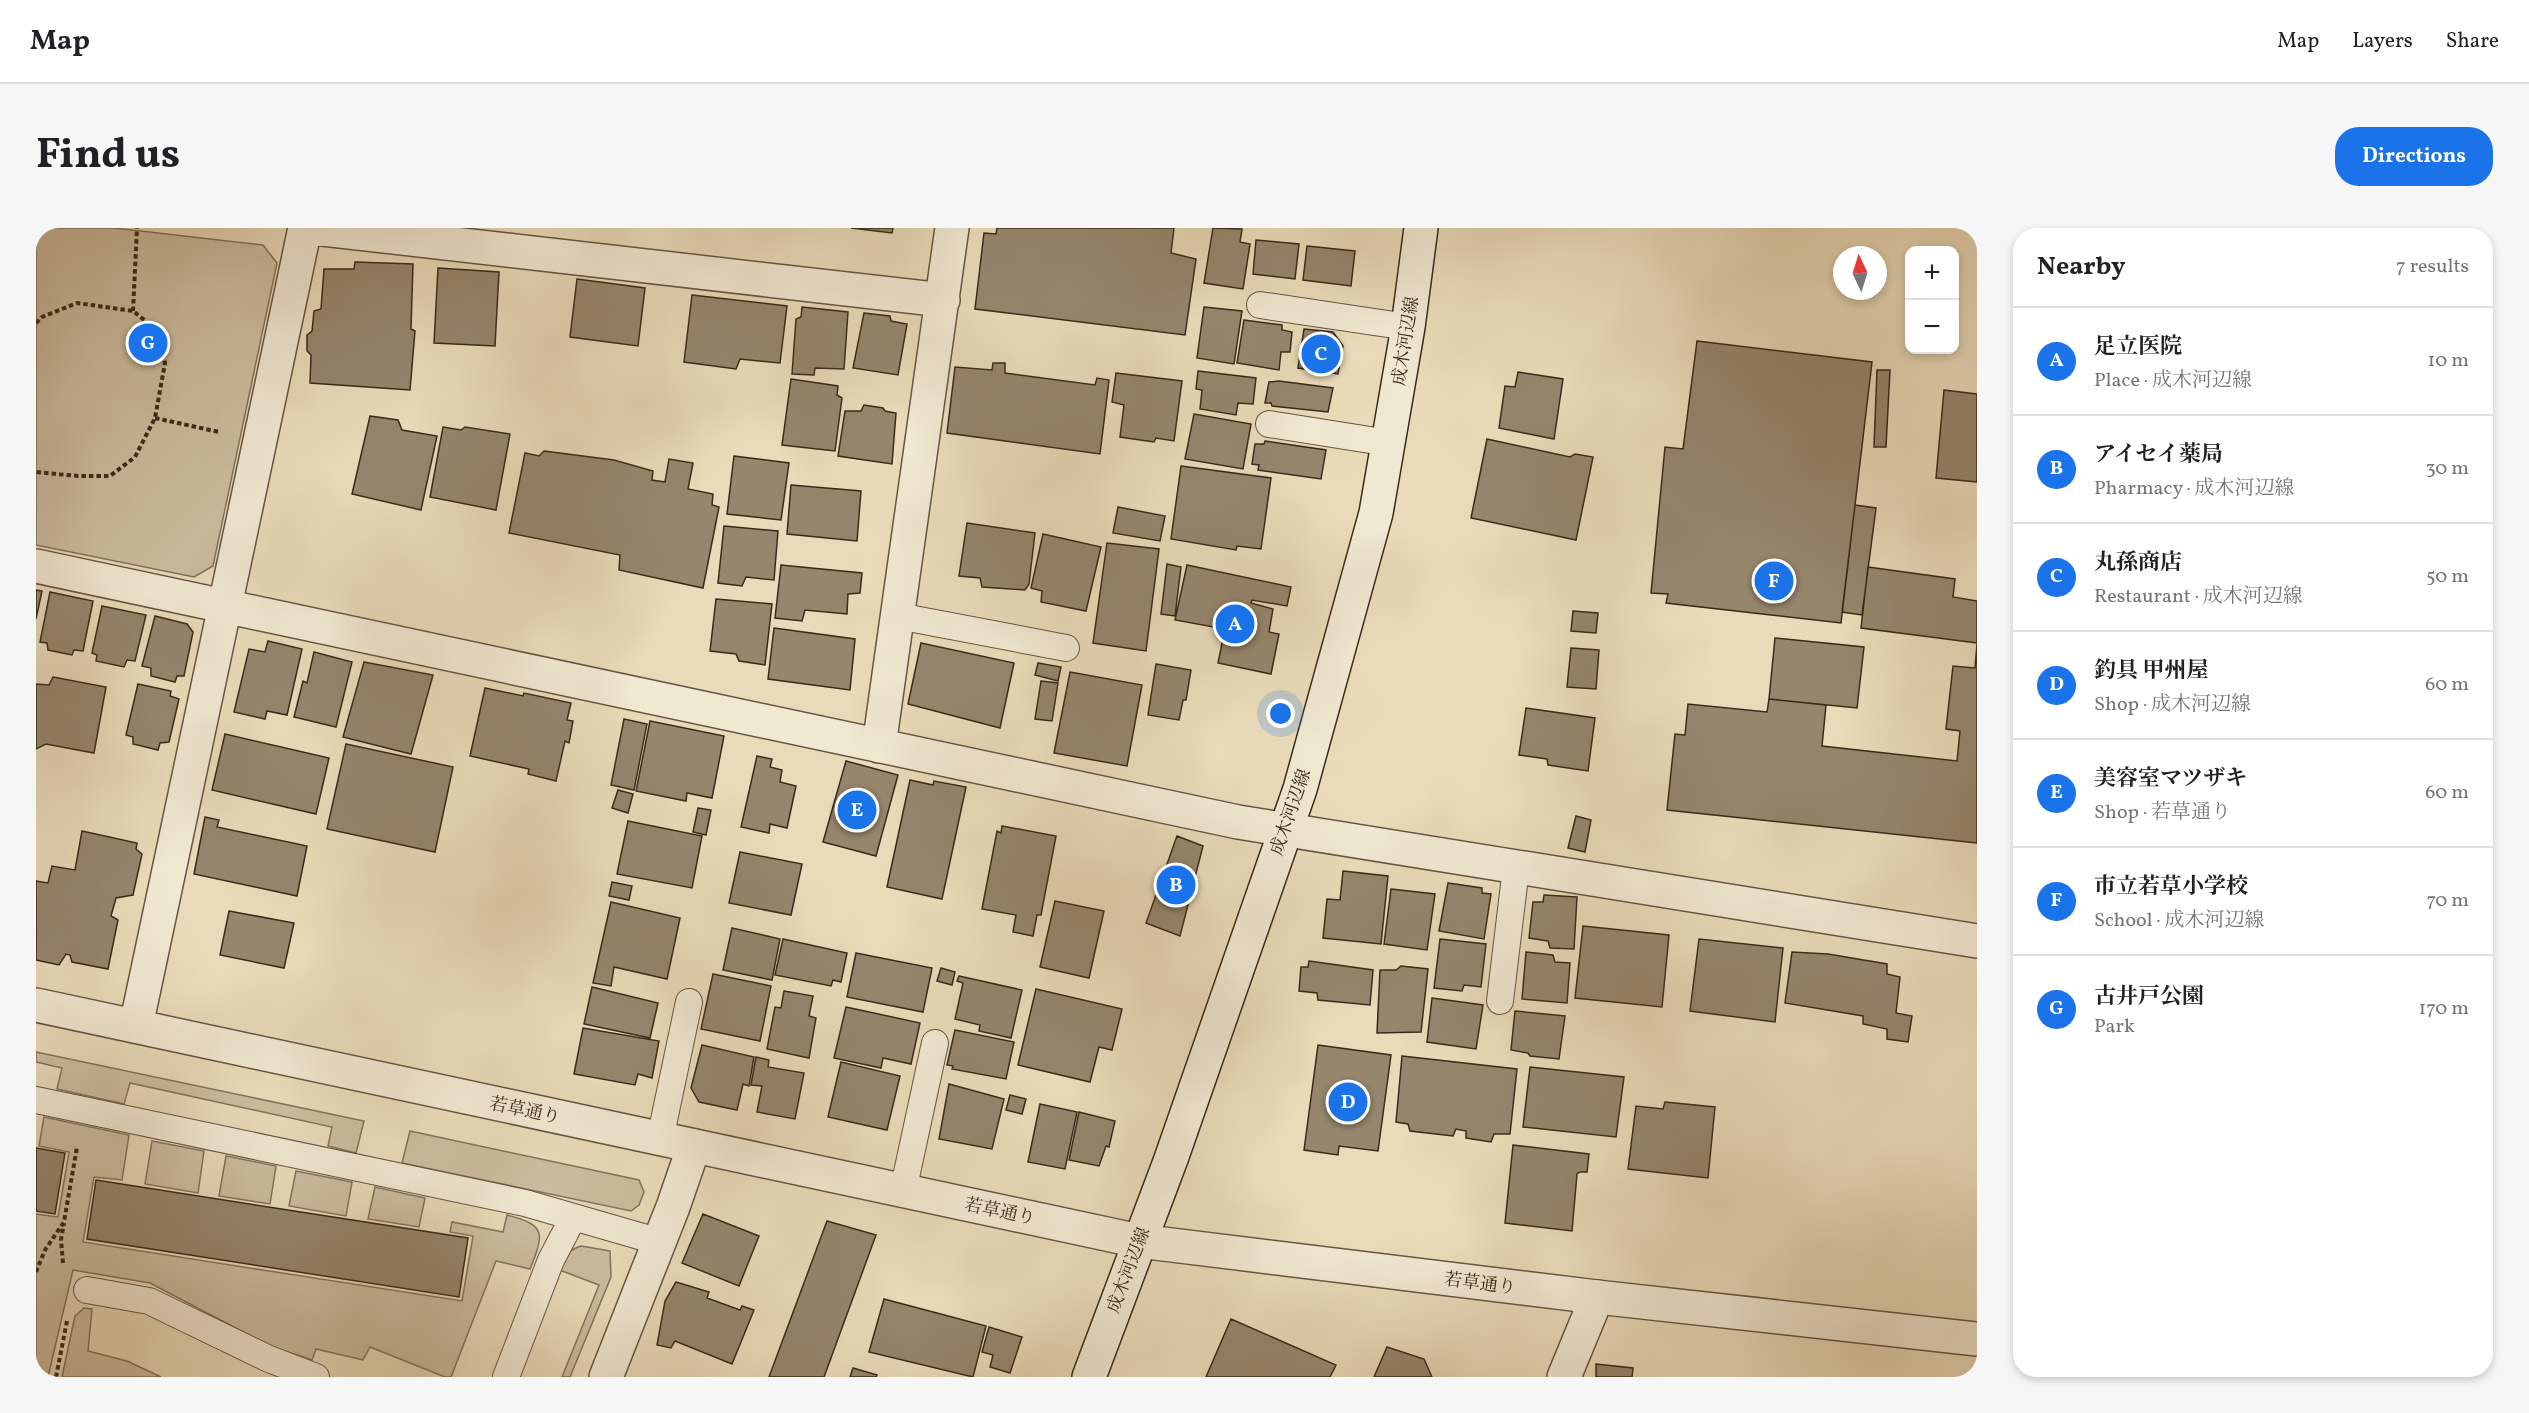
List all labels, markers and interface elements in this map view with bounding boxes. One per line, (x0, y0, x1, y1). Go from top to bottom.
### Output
text: Map (30, 22, 90, 61)
text: Map (2277, 27, 2319, 56)
text: Layers (2352, 27, 2413, 56)
text: Share (2446, 27, 2499, 56)
text: Find us (36, 127, 180, 186)
button: Directions (2335, 127, 2493, 186)
north arrow (1833, 246, 1887, 300)
map controls (1905, 246, 1959, 354)
button: + (1905, 246, 1959, 300)
text: Nearby (2037, 249, 2126, 285)
text: 7 results (2396, 253, 2469, 281)
street label: 成木河辺線 (1387, 295, 1426, 388)
button: − (1905, 300, 1959, 354)
pin: G (128, 320, 168, 366)
pin: C (1302, 332, 1340, 376)
text: 足立医院 (2094, 332, 2182, 363)
text: A (2049, 347, 2064, 375)
text: 10 m (2428, 347, 2469, 375)
text: Place · 成木河辺線 (2094, 367, 2252, 395)
text: アイセイ薬局 (2094, 440, 2223, 471)
text: B (2050, 455, 2063, 483)
text: 30 m (2425, 455, 2469, 483)
text: Pharmacy · 成木河辺線 (2094, 475, 2295, 503)
text: 丸孫商店 (2094, 548, 2182, 579)
pin: F (1754, 558, 1794, 604)
text: C (2050, 563, 2063, 591)
text: 50 m (2426, 563, 2469, 591)
text: Restaurant · 成木河辺線 (2094, 583, 2303, 611)
pin: A (1216, 602, 1254, 646)
text: 釣具 甲州屋 (2094, 656, 2208, 687)
text: D (2049, 671, 2064, 699)
text: 60 m (2425, 671, 2469, 699)
text: Shop · 成木河辺線 (2094, 691, 2251, 719)
your location (1266, 699, 1295, 728)
text: 美容室マツザキ (2094, 764, 2247, 795)
street label: 成木河辺線 (1265, 766, 1318, 859)
text: E (2050, 779, 2063, 807)
text: 60 m (2425, 779, 2469, 807)
pin: E (838, 788, 876, 832)
text: Shop · 若草通り (2094, 799, 2231, 827)
pin: B (1156, 862, 1196, 908)
text: 市立若草小学校 (2094, 872, 2248, 903)
text: F (2051, 887, 2062, 915)
text: 70 m (2426, 887, 2469, 915)
text: School · 成木河辺線 (2094, 907, 2264, 935)
text: 古井戸公園 (2094, 982, 2204, 1013)
text: G (2049, 995, 2064, 1023)
text: 170 m (2419, 995, 2469, 1023)
text: Park (2094, 1013, 2135, 1041)
pin: D (1328, 1080, 1368, 1124)
street label: 若草通り (487, 1092, 563, 1131)
street label: 若草通り (962, 1193, 1038, 1232)
street label: 成木河辺線 (1102, 1224, 1157, 1317)
street label: 若草通り (1443, 1268, 1517, 1301)

